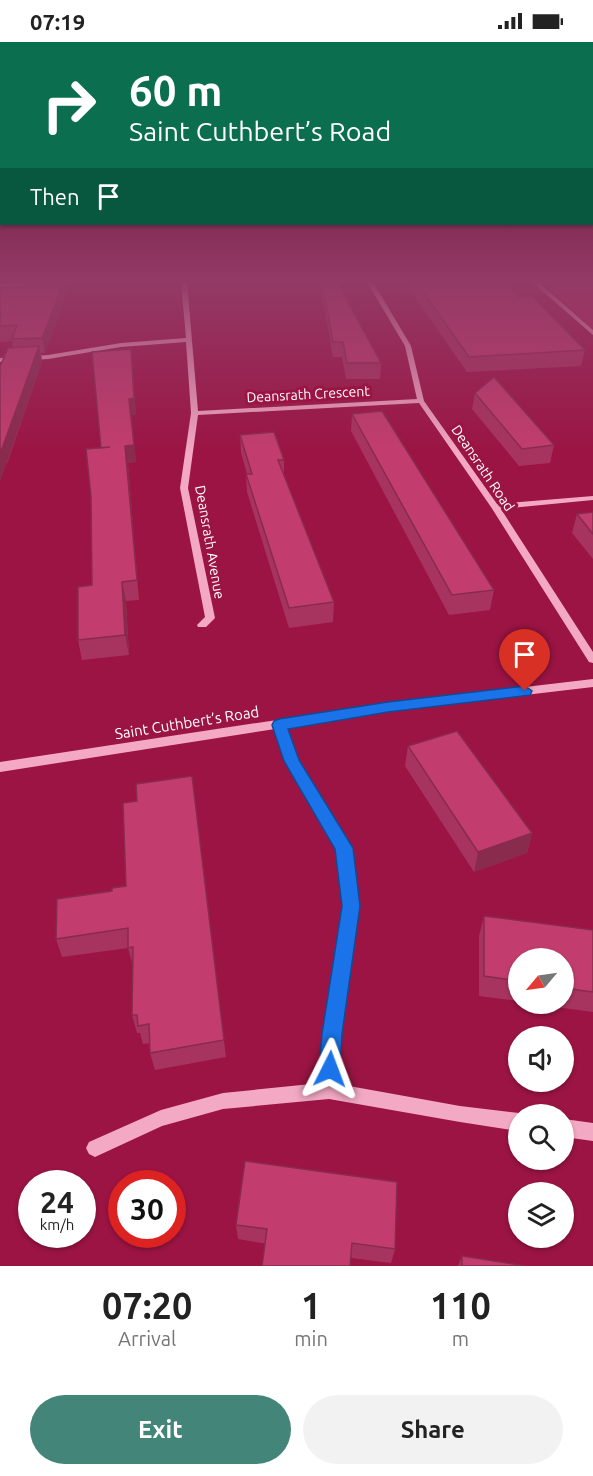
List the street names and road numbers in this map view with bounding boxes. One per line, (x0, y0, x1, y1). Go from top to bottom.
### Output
street label: Deansrath Crescent (246, 383, 371, 405)
street label: Deansrath Road (448, 422, 518, 514)
street label: Deansrath Avenue (192, 484, 228, 600)
street label: Saint Cuthbert’s Road (114, 703, 260, 742)

